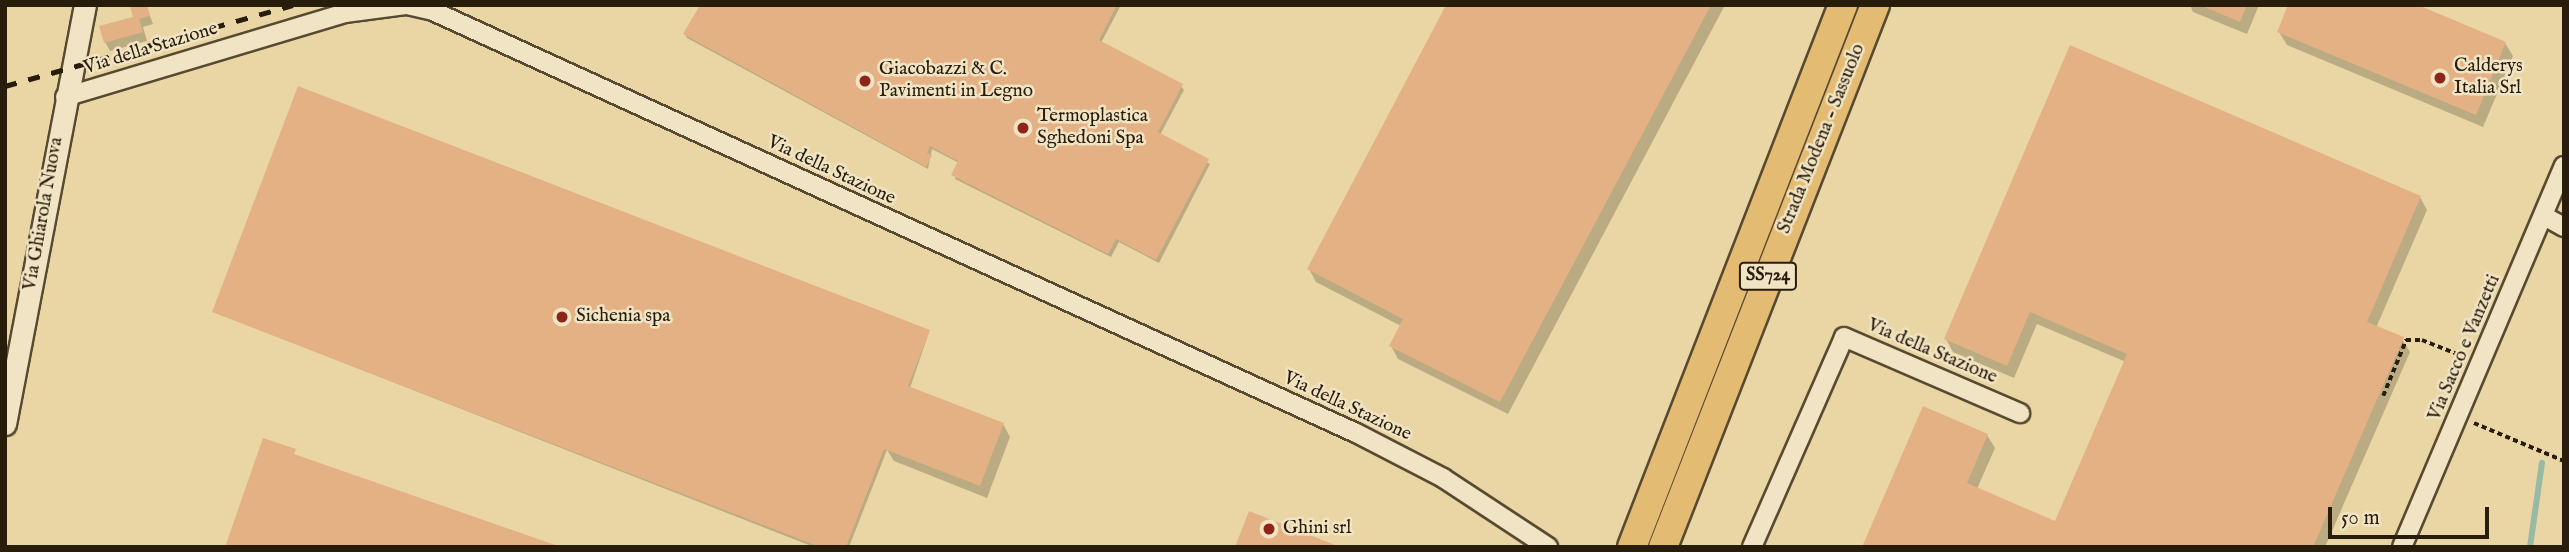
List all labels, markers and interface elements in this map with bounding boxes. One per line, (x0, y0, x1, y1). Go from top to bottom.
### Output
street label: Via della Stazione (81, 18, 221, 80)
street label: Strada Modena - Sassuolo (1773, 41, 1871, 237)
place label: Calderys Italia Srl (2454, 56, 2523, 100)
place label: Giacobazzi & C. Pavimenti in Legno (879, 59, 1033, 103)
marker: Calderys Italia Srl (2432, 70, 2448, 86)
marker: Giacobazzi & C. Pavimenti in Legno (857, 73, 873, 89)
place label: Termoplastica Sghedoni Spa (1037, 106, 1148, 150)
marker: Termoplastica Sghedoni Spa (1015, 120, 1031, 136)
street label: Via della Stazione (763, 131, 899, 211)
street label: Via Ghiarola Nuova (19, 135, 69, 293)
road number: SS724 (1738, 262, 1798, 290)
street label: Via Sacco e Vanzetti (2424, 271, 2506, 425)
place label: Sichenia spa (576, 306, 670, 328)
marker: Sichenia spa (554, 309, 570, 325)
street label: Via della Stazione (1864, 314, 2000, 390)
street label: Via della Stazione (1279, 367, 1415, 447)
scale bar (2331, 492, 2492, 536)
text: 50 m (2341, 505, 2380, 532)
place label: Ghini srl (1283, 518, 1352, 540)
marker: Ghini srl (1261, 521, 1277, 537)

